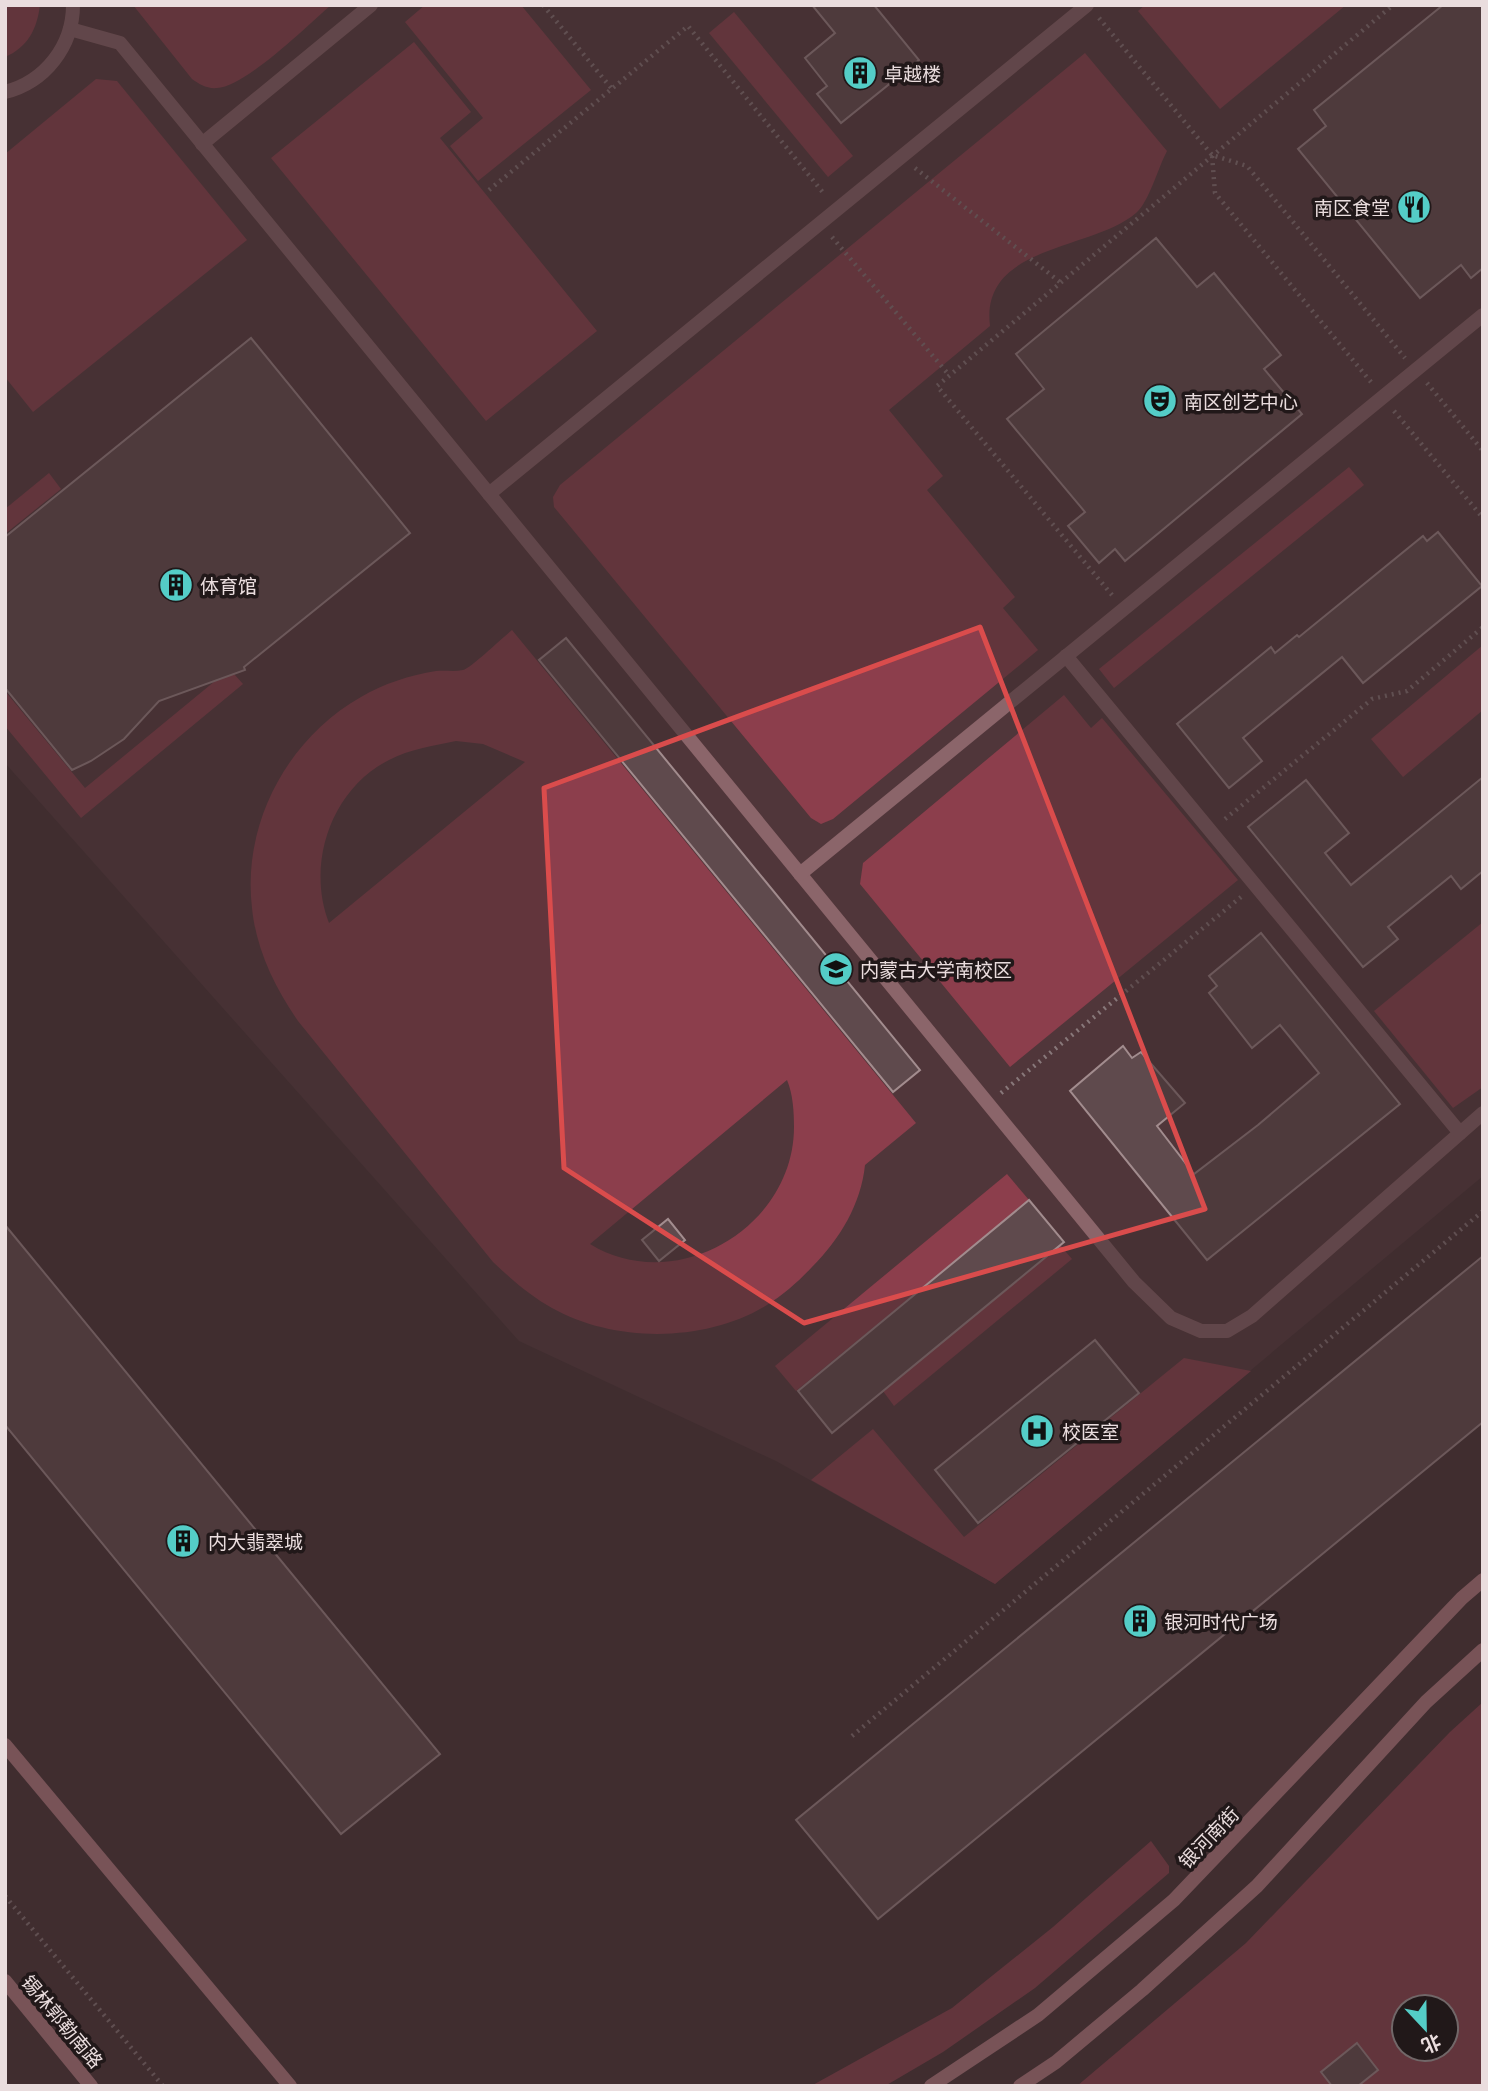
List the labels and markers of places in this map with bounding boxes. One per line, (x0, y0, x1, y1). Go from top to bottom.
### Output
building icon: 卓越楼 (841, 54, 879, 92)
place label: 卓越楼 (884, 60, 941, 86)
restaurant icon: 南区食堂 (1395, 188, 1433, 226)
place label: 南区食堂 (1314, 194, 1390, 220)
theatre icon: 南区创艺中心 (1141, 382, 1179, 420)
place label: 南区创艺中心 (1184, 388, 1298, 414)
building icon: 体育馆 (157, 566, 195, 604)
place label: 体育馆 (200, 572, 257, 598)
school or university icon: 内蒙古大学南校区 (817, 950, 855, 988)
place label: 内蒙古大学南校区 (860, 956, 1012, 982)
hospital icon: 校医室 (1018, 1412, 1056, 1450)
place label: 校医室 (1062, 1418, 1119, 1444)
building icon: 内大翡翠城 (164, 1522, 202, 1560)
place label: 内大翡翠城 (208, 1528, 303, 1554)
building icon: 银河时代广场 (1121, 1602, 1159, 1640)
place label: 银河时代广场 (1164, 1608, 1278, 1634)

